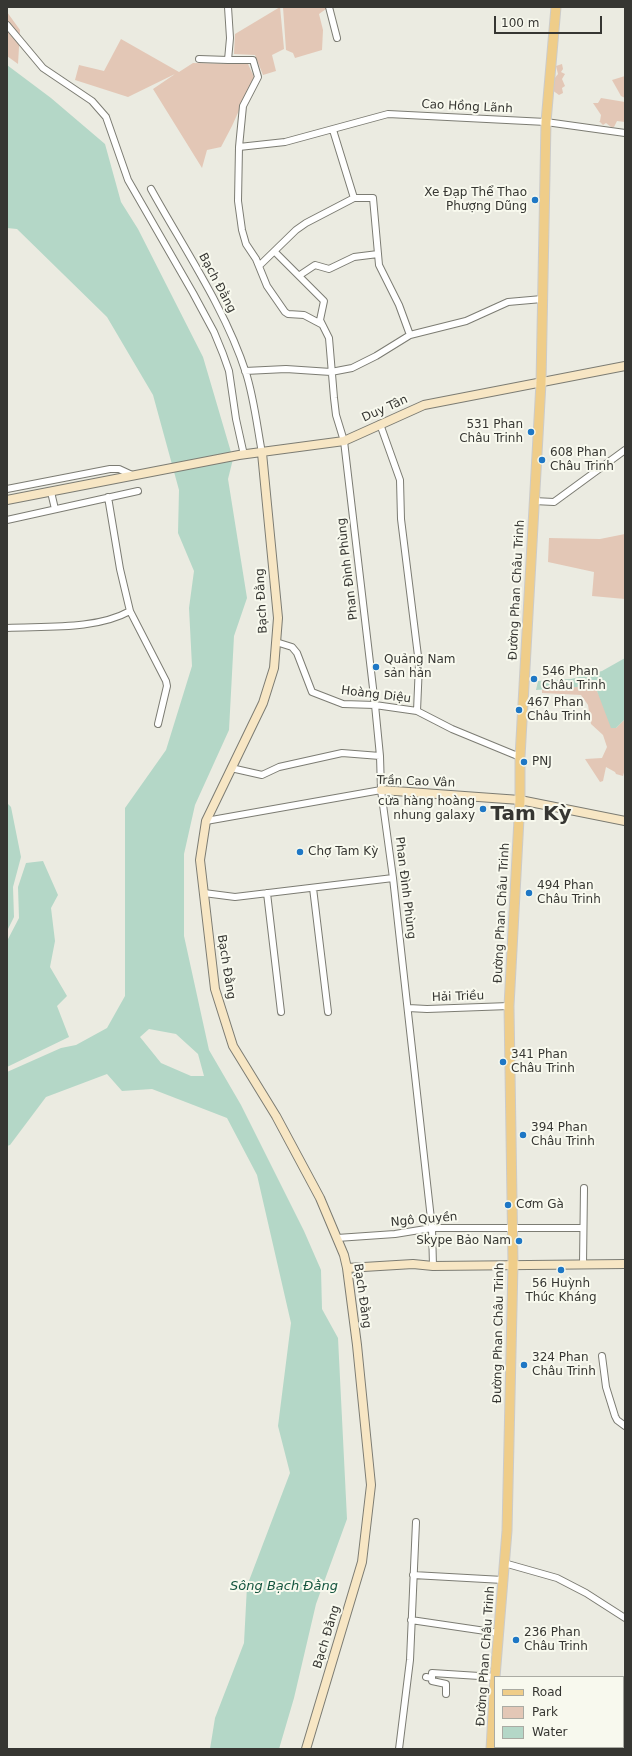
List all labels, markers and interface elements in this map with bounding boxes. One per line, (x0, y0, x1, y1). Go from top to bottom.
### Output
scale bar (496, 8, 604, 34)
text: 100 m (501, 16, 539, 30)
street label: Cao Hồng Lãnh (421, 97, 513, 117)
place label: Xe Đạp Thể Thao Phượng Dũng (424, 186, 527, 214)
marker: Xe Đạp Thể Thao Phượng Dũng (530, 195, 540, 205)
street label: Bạch Đằng (195, 251, 239, 315)
street label: Duy Tân (360, 393, 410, 425)
place label: 531 Phan Châu Trinh (459, 418, 523, 446)
marker: 531 Phan Châu Trinh (526, 427, 536, 437)
place label: 608 Phan Châu Trinh (550, 446, 614, 474)
marker: 608 Phan Châu Trinh (537, 455, 547, 465)
street label: Phan Đình Phùng (335, 517, 361, 621)
street label: Đường Phan Châu Trinh (506, 519, 528, 661)
street label: Bạch Đằng (253, 568, 271, 634)
place label: Quảng Nam sản hản (384, 653, 455, 681)
marker: Quảng Nam sản hản (371, 662, 381, 672)
place label: 546 Phan Châu Trinh (542, 665, 606, 693)
marker: 546 Phan Châu Trinh (529, 674, 539, 684)
street label: Hoàng Diệu (340, 684, 412, 706)
place label: 467 Phan Châu Trinh (527, 696, 591, 724)
marker: 467 Phan Châu Trinh (514, 705, 524, 715)
place label: PNJ (532, 755, 552, 769)
marker: PNJ (519, 757, 529, 767)
street label: Trần Cao Vân (377, 773, 455, 791)
place label: cửa hàng hoàng nhung galaxy (378, 795, 475, 823)
district label: Tam Kỳ (491, 803, 571, 827)
marker: cửa hàng hoàng nhung galaxy (478, 804, 488, 814)
street label: Phan Đình Phùng (392, 836, 418, 940)
street label: Đường Phan Châu Trinh (491, 842, 513, 984)
place label: Chợ Tam Kỳ (308, 845, 378, 859)
marker: Chợ Tam Kỳ (295, 847, 305, 857)
place label: 494 Phan Châu Trinh (537, 879, 601, 907)
marker: 494 Phan Châu Trinh (524, 888, 534, 898)
street label: Bạch Đằng (214, 934, 238, 1000)
street label: Hải Triều (432, 989, 484, 1005)
place label: 341 Phan Châu Trinh (511, 1048, 575, 1076)
marker: 341 Phan Châu Trinh (498, 1057, 508, 1067)
place label: 394 Phan Châu Trinh (531, 1121, 595, 1149)
marker: 394 Phan Châu Trinh (518, 1130, 528, 1140)
place label: Cơm Gà (516, 1198, 564, 1212)
marker: Cơm Gà (503, 1200, 513, 1210)
street label: Ngô Quyền (390, 1210, 458, 1230)
place label: Skype Bảo Nam (416, 1234, 511, 1248)
marker: Skype Bảo Nam (514, 1236, 524, 1246)
street label: Bạch Đằng (350, 1263, 374, 1329)
street label: Đường Phan Châu Trinh (491, 1263, 507, 1403)
marker: 56 Huỳnh Thúc Kháng (556, 1265, 566, 1275)
place label: 56 Huỳnh Thúc Kháng (525, 1277, 597, 1305)
place label: 324 Phan Châu Trinh (532, 1351, 596, 1379)
marker: 324 Phan Châu Trinh (519, 1360, 529, 1370)
water label: Sông Bạch Đằng (230, 1579, 338, 1595)
street label: Đường Phan Châu Trinh (474, 1585, 498, 1727)
street label: Bạch Đằng (311, 1604, 343, 1670)
place label: 236 Phan Châu Trinh (524, 1626, 588, 1654)
marker: 236 Phan Châu Trinh (511, 1635, 521, 1645)
legend (494, 1676, 624, 1748)
text: Road (532, 1685, 562, 1699)
text: Park (532, 1705, 558, 1719)
text: Water (532, 1725, 567, 1739)

